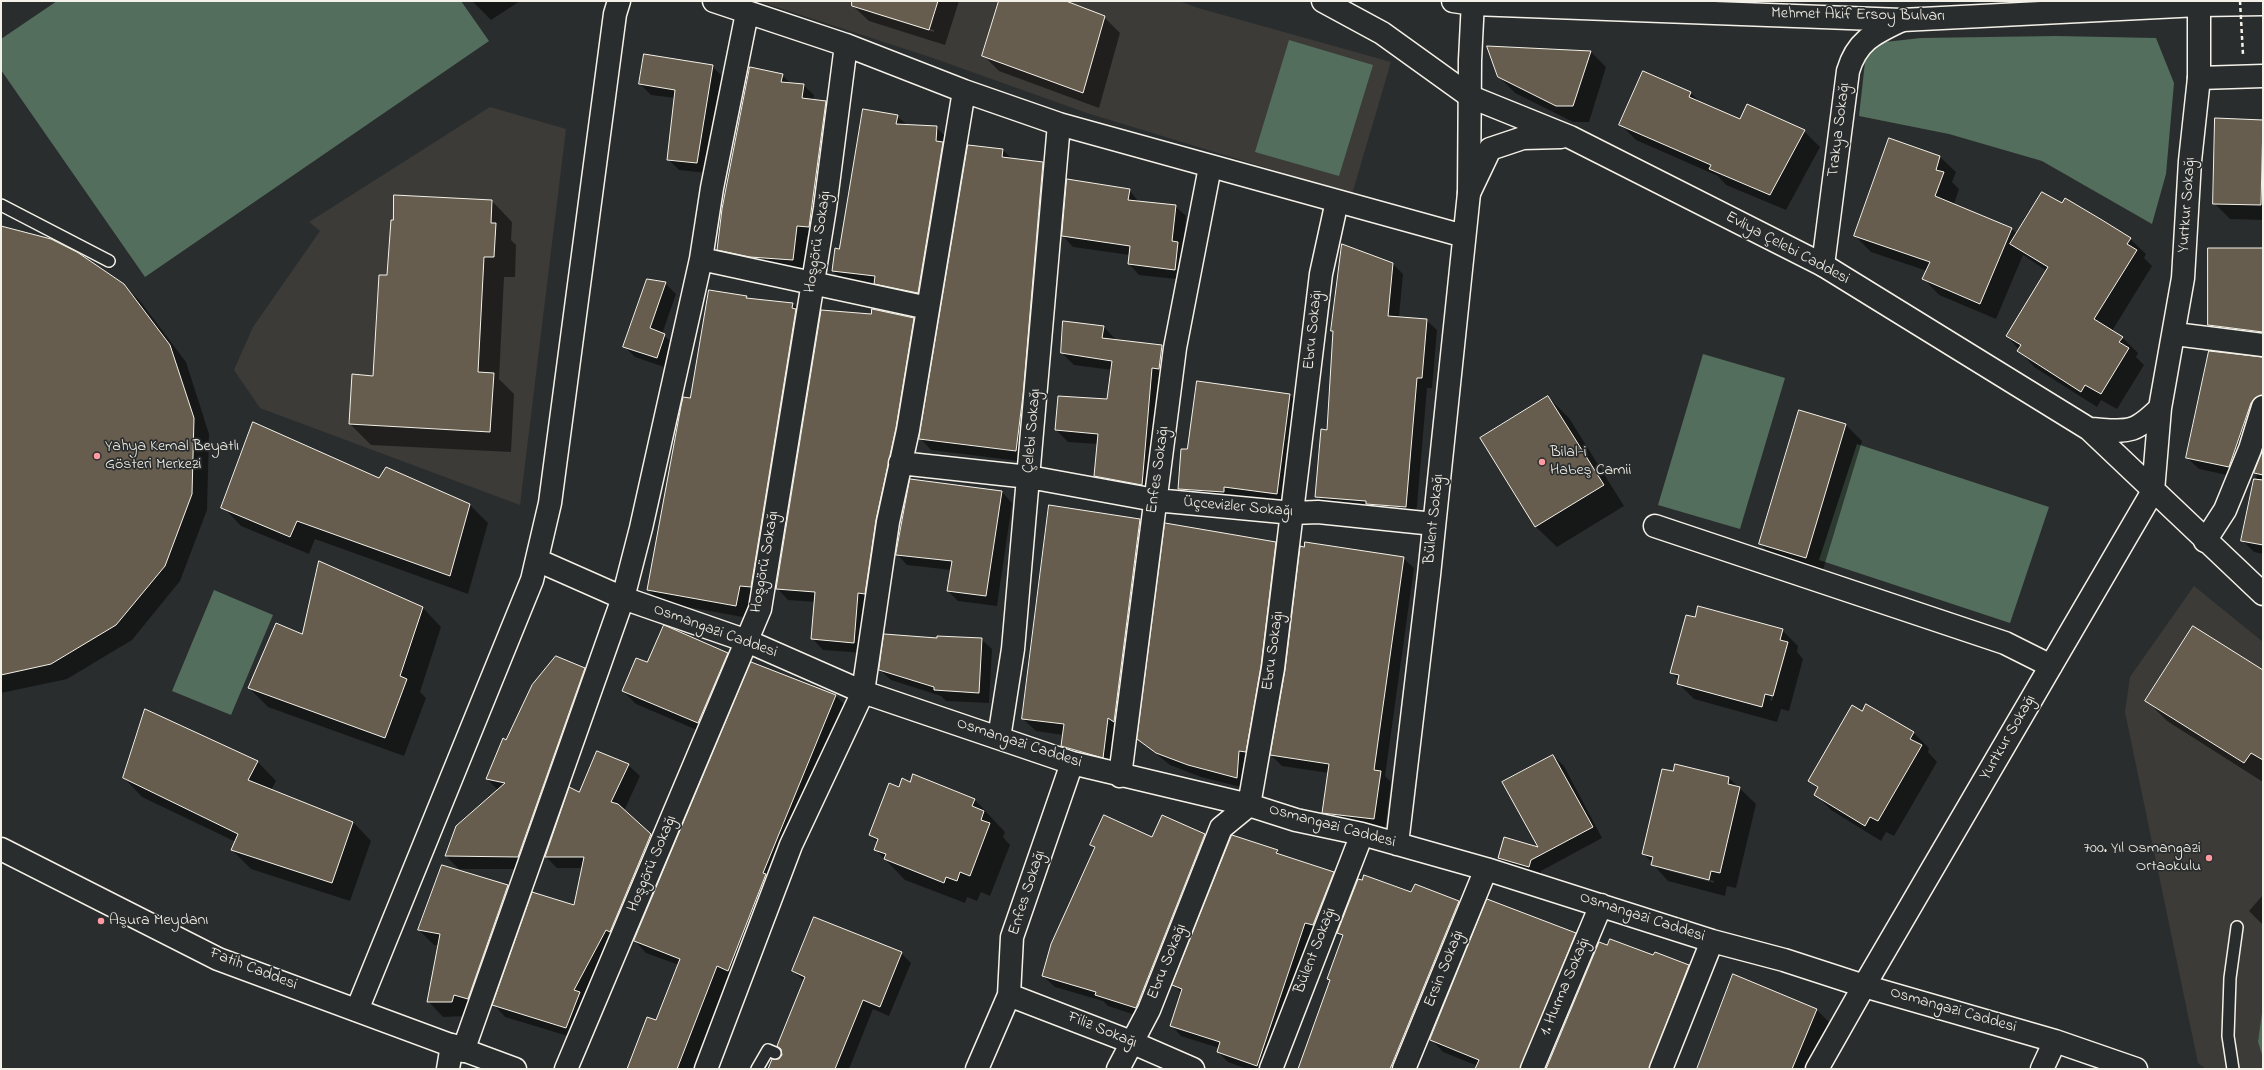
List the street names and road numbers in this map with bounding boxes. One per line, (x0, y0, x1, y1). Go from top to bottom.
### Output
street label: Mehmet Akif Ersoy Bulvarı (1771, 5, 1945, 27)
street label: Trakya Sokağı (1825, 82, 1855, 178)
street label: Yurtkur Sokağı (2175, 157, 2201, 253)
street label: Hoşgörü Sokağı (801, 190, 837, 294)
street label: Evliya Çelebi Caddesi (1722, 208, 1852, 290)
street label: Ebru Sokağı (1300, 289, 1328, 371)
street label: Çelebi Sokağı (1020, 388, 1046, 474)
street label: Enfes Sokağı (1143, 425, 1175, 515)
street label: Bülent Sokağı (1421, 473, 1449, 565)
street label: Üçcevizler Sokağı (1182, 494, 1294, 522)
street label: Hoşgörü Sokağı (748, 510, 784, 614)
street label: Osmangazi Caddesi (650, 601, 780, 663)
street label: Ebru Sokağı (1259, 610, 1289, 692)
street label: Yurtkur Sokağı (1977, 692, 2041, 784)
street label: Osmangazi Caddesi (954, 715, 1084, 773)
street label: Osmangazi Caddesi (1266, 801, 1398, 853)
street label: Hoşgörü Sokağı (624, 813, 682, 915)
street label: Enfes Sokağı (1005, 848, 1051, 938)
street label: Osmangazi Caddesi (1577, 889, 1707, 947)
street label: Bülent Sokağı (1291, 905, 1341, 997)
street label: Ebru Sokağı (1144, 921, 1192, 1003)
street label: Ersin Sokağı (1421, 928, 1469, 1010)
street label: 1. Hurma Sokağı (1537, 935, 1595, 1039)
street label: Fatih Caddesi (206, 944, 300, 996)
street label: Osmangazi Caddesi (1888, 984, 2018, 1038)
street label: Filiz Sokağı (1064, 1008, 1140, 1054)

